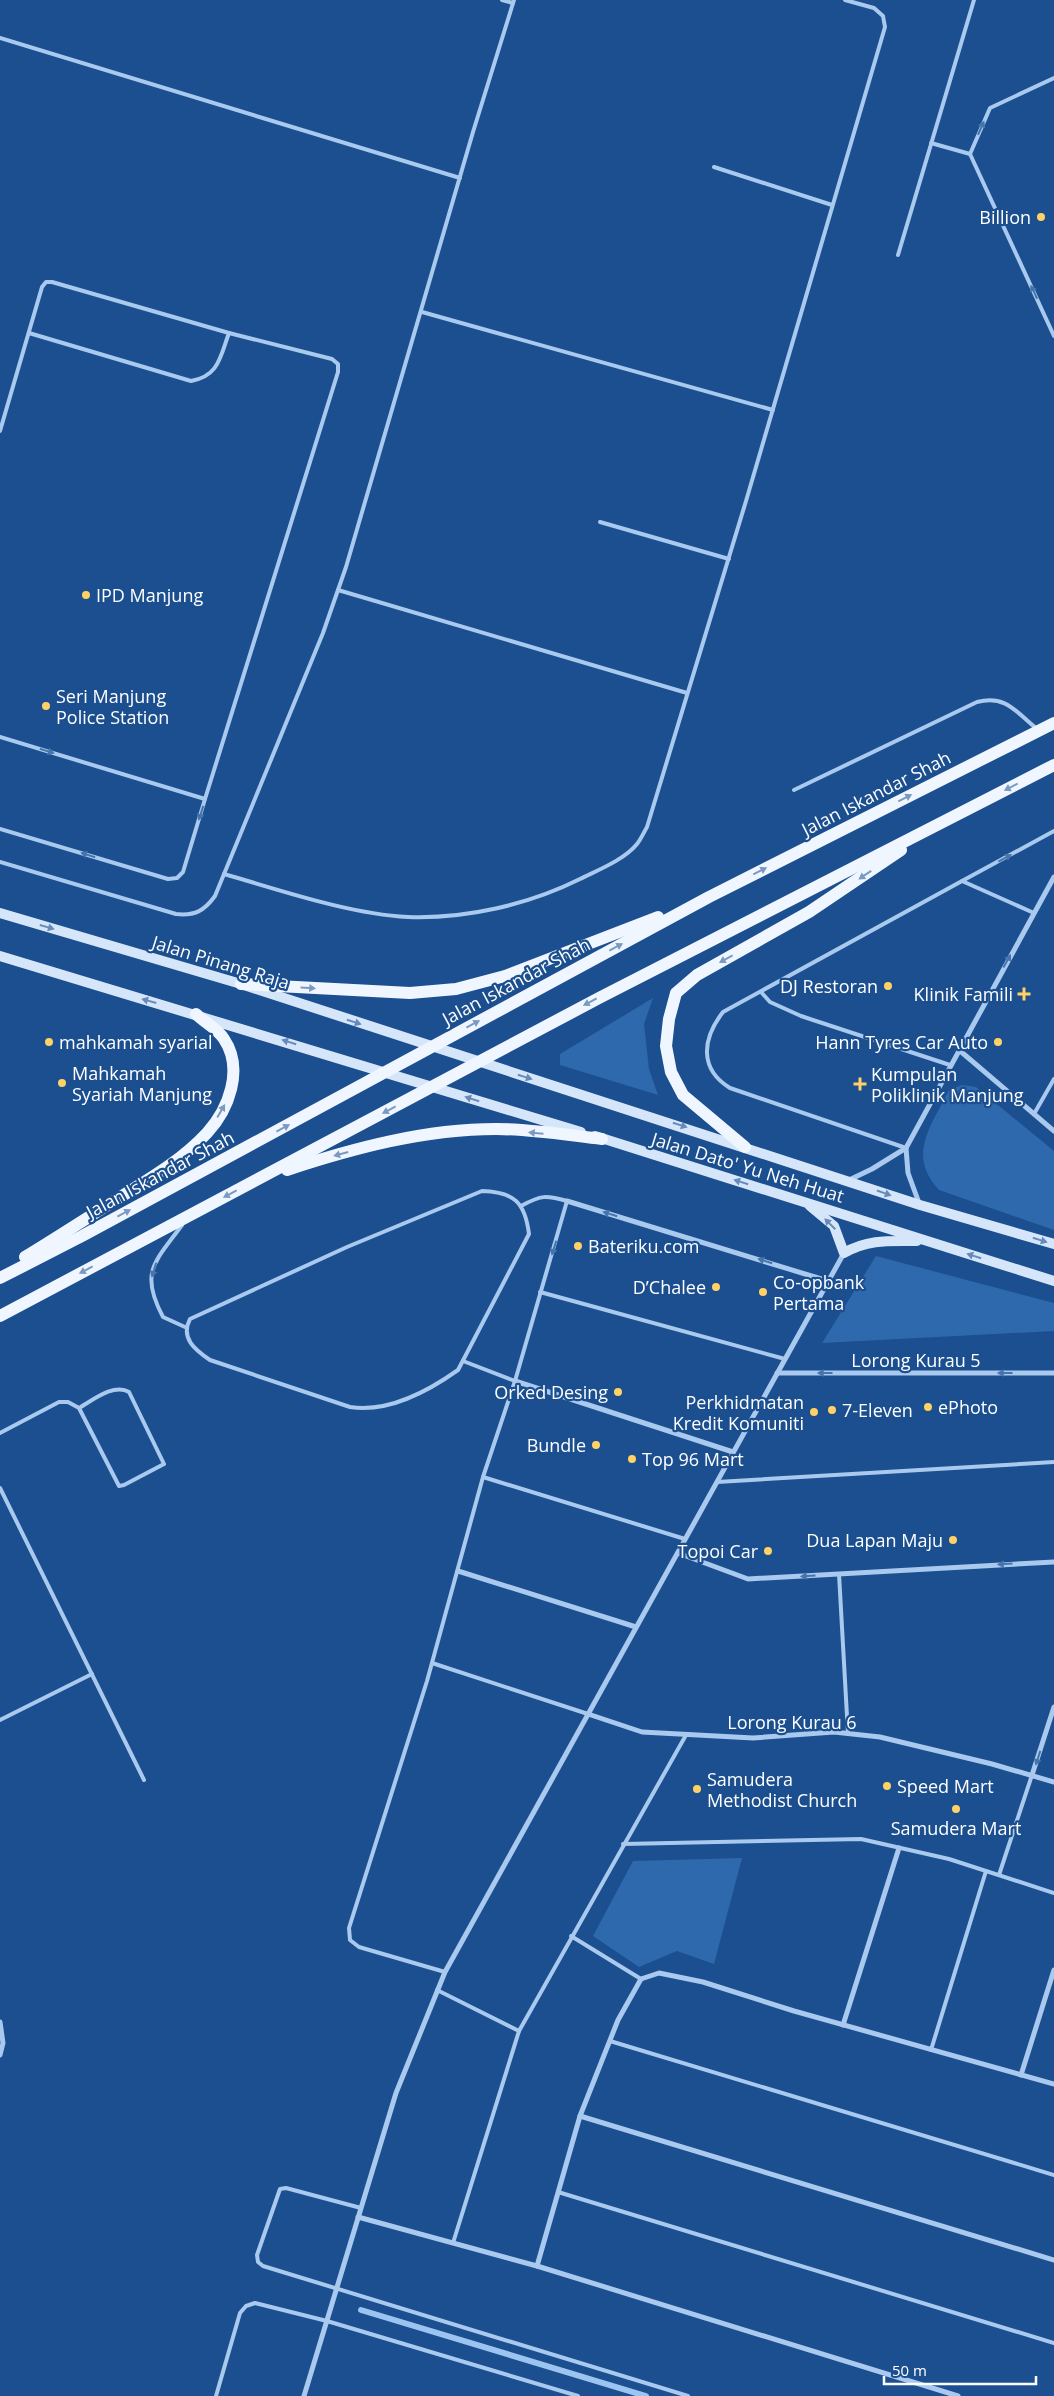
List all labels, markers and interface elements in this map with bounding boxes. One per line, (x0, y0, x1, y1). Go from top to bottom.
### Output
one-way arrow (978, 121, 986, 135)
place label: Billion (979, 205, 1031, 229)
marker: Billion (1035, 211, 1047, 223)
one-way arrow (1029, 285, 1037, 299)
place label: IPD Manjung (96, 583, 203, 607)
marker: IPD Manjung (80, 589, 92, 601)
place label: Seri Manjung Police Station (56, 684, 169, 729)
marker: Seri Manjung Police Station (40, 700, 52, 712)
street label: Jalan Iskandar Shah (796, 745, 955, 842)
one-way arrow (39, 748, 54, 756)
one-way arrow (1003, 783, 1018, 791)
one-way arrow (898, 794, 912, 802)
one-way arrow (196, 806, 204, 821)
one-way arrow (81, 851, 96, 859)
one-way arrow (998, 853, 1012, 862)
one-way arrow (753, 867, 767, 875)
one-way arrow (858, 870, 872, 880)
one-way arrow (39, 923, 54, 931)
street label: Jalan Pinang Raja (147, 929, 293, 994)
street label: Jalan Iskandar Shah (436, 932, 594, 1031)
one-way arrow (609, 943, 623, 951)
one-way arrow (719, 954, 733, 963)
one-way arrow (1003, 954, 1012, 968)
place label: DJ Restoran (780, 974, 878, 998)
marker: DJ Restoran (882, 980, 894, 992)
place label: Klinik Famili (914, 982, 1013, 1006)
one-way arrow (300, 985, 316, 993)
marker: Klinik Famili (1017, 987, 1031, 1001)
one-way arrow (141, 996, 156, 1004)
one-way arrow (583, 998, 597, 1006)
one-way arrow (347, 1018, 362, 1026)
one-way arrow (466, 1020, 480, 1028)
place label: mahkamah syarial (59, 1030, 213, 1054)
place label: Hann Tyres Car Auto (815, 1030, 988, 1054)
marker: mahkamah syarial (43, 1036, 55, 1048)
marker: Hann Tyres Car Auto (992, 1036, 1004, 1048)
one-way arrow (282, 1038, 297, 1046)
place label: Mahkamah Syariah Manjung (72, 1061, 212, 1106)
place label: Kumpulan Poliklinik Manjung (871, 1062, 1024, 1107)
one-way arrow (518, 1073, 533, 1081)
marker: Mahkamah Syariah Manjung (56, 1077, 68, 1089)
marker: Kumpulan Poliklinik Manjung (853, 1077, 867, 1091)
one-way arrow (464, 1095, 479, 1102)
one-way arrow (217, 1105, 226, 1118)
one-way arrow (381, 1106, 396, 1114)
one-way arrow (673, 1122, 688, 1130)
one-way arrow (276, 1123, 290, 1132)
street label: Jalan Iskandar Shah (80, 1125, 238, 1224)
street label: Jalan Dato' Yu Neh Huat (647, 1126, 847, 1208)
one-way arrow (528, 1128, 544, 1136)
one-way arrow (333, 1150, 348, 1158)
one-way arrow (734, 1178, 749, 1186)
one-way arrow (222, 1190, 237, 1198)
one-way arrow (877, 1190, 892, 1197)
one-way arrow (117, 1209, 132, 1217)
one-way arrow (602, 1210, 617, 1217)
one-way arrow (824, 1218, 836, 1230)
place label: Bateriku.com (588, 1234, 699, 1258)
one-way arrow (1032, 1236, 1047, 1244)
marker: Bateriku.com (572, 1240, 584, 1252)
one-way arrow (549, 1241, 557, 1256)
one-way arrow (967, 1252, 982, 1259)
one-way arrow (758, 1257, 773, 1265)
one-way arrow (149, 1263, 157, 1278)
one-way arrow (79, 1266, 93, 1274)
place label: Co-opbank Pertama (773, 1270, 865, 1315)
place label: D’Chalee (633, 1275, 706, 1299)
marker: D’Chalee (710, 1281, 722, 1293)
marker: Co-opbank Pertama (757, 1286, 769, 1298)
street label: Lorong Kurau 5 (851, 1348, 981, 1372)
one-way arrow (817, 1369, 833, 1377)
one-way arrow (997, 1369, 1013, 1377)
place label: Orked Desing (494, 1380, 608, 1404)
marker: Orked Desing (612, 1386, 624, 1398)
place label: Perkhidmatan Kredit Komuniti (673, 1390, 804, 1435)
place label: ePhoto (938, 1395, 998, 1419)
place label: 7-Eleven (842, 1398, 913, 1422)
marker: ePhoto (922, 1401, 934, 1413)
marker: 7-Eleven (826, 1404, 838, 1416)
marker: Perkhidmatan Kredit Komuniti (808, 1406, 820, 1418)
place label: Bundle (527, 1433, 586, 1457)
marker: Bundle (590, 1439, 602, 1451)
place label: Top 96 Mart (642, 1447, 744, 1471)
marker: Top 96 Mart (626, 1453, 638, 1465)
place label: Dua Lapan Maju (806, 1528, 943, 1552)
marker: Dua Lapan Maju (947, 1534, 959, 1546)
place label: Topoi Car (678, 1539, 759, 1563)
marker: Topoi Car (762, 1545, 774, 1557)
one-way arrow (997, 1561, 1013, 1569)
one-way arrow (800, 1572, 816, 1580)
street label: Lorong Kurau 6 (727, 1710, 857, 1734)
one-way arrow (1033, 1750, 1041, 1765)
place label: Samudera Methodist Church (707, 1767, 857, 1812)
place label: Speed Mart (897, 1774, 994, 1798)
marker: Speed Mart (881, 1780, 893, 1792)
marker: Samudera Methodist Church (691, 1783, 703, 1795)
marker: Samudera Mart (950, 1803, 962, 1815)
place label: Samudera Mart (891, 1816, 1021, 1840)
scale bar (884, 2354, 1036, 2386)
text: 50 m (892, 2360, 927, 2380)

